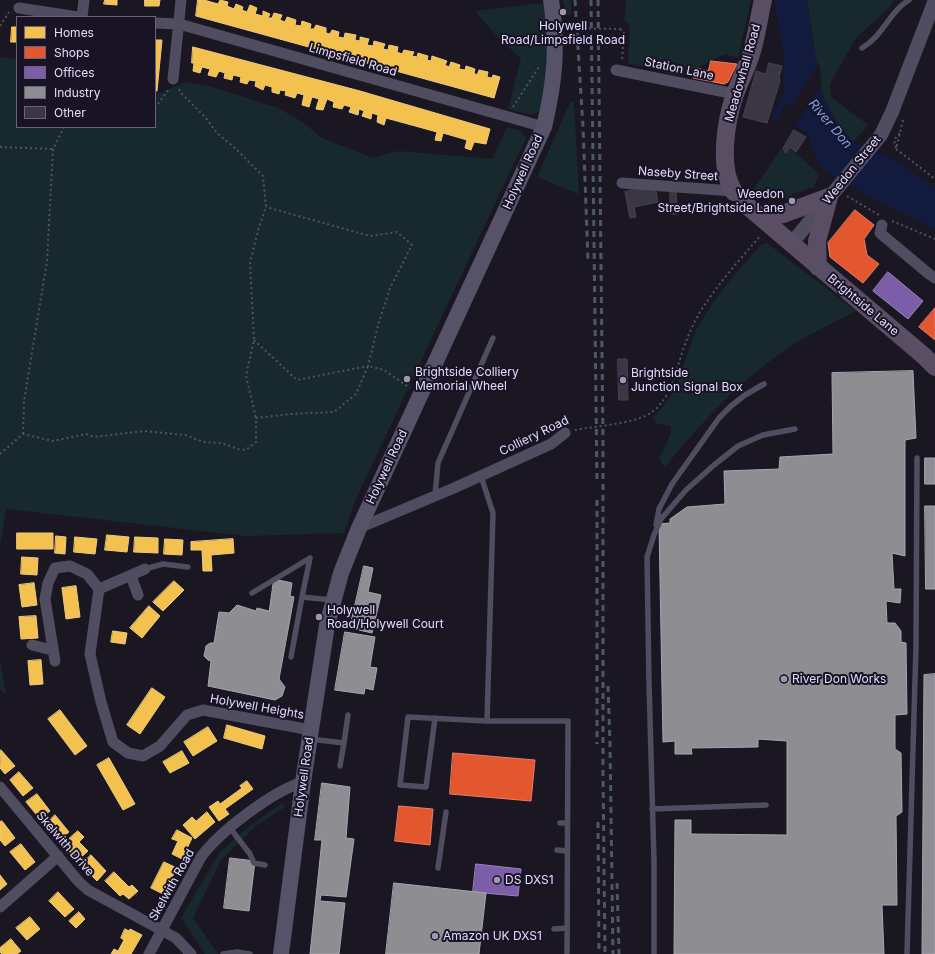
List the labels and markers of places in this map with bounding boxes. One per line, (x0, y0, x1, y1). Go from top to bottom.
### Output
marker: Holywell Road/Limpsfield Road (558, 7, 568, 17)
place label: Holywell Road/Limpsfield Road (501, 19, 625, 47)
place label: Weedon Street/Brightside Lane (658, 187, 784, 215)
marker: Weedon Street/Brightside Lane (787, 196, 797, 206)
place label: Brightside Colliery Memorial Wheel (415, 365, 519, 393)
place label: Brightside Junction Signal Box (631, 366, 743, 394)
marker: Brightside Colliery Memorial Wheel (402, 374, 412, 384)
marker: Brightside Junction Signal Box (618, 375, 628, 385)
place label: Holywell Road/Holywell Court (327, 603, 444, 631)
marker: Holywell Road/Holywell Court (314, 612, 324, 622)
place label: River Don Works (792, 672, 886, 686)
marker: River Don Works (779, 674, 789, 684)
place label: DS DXS1 (505, 873, 554, 887)
marker: DS DXS1 (492, 875, 502, 885)
place label: Amazon UK DXS1 (443, 929, 542, 943)
marker: Amazon UK DXS1 (430, 931, 440, 941)

